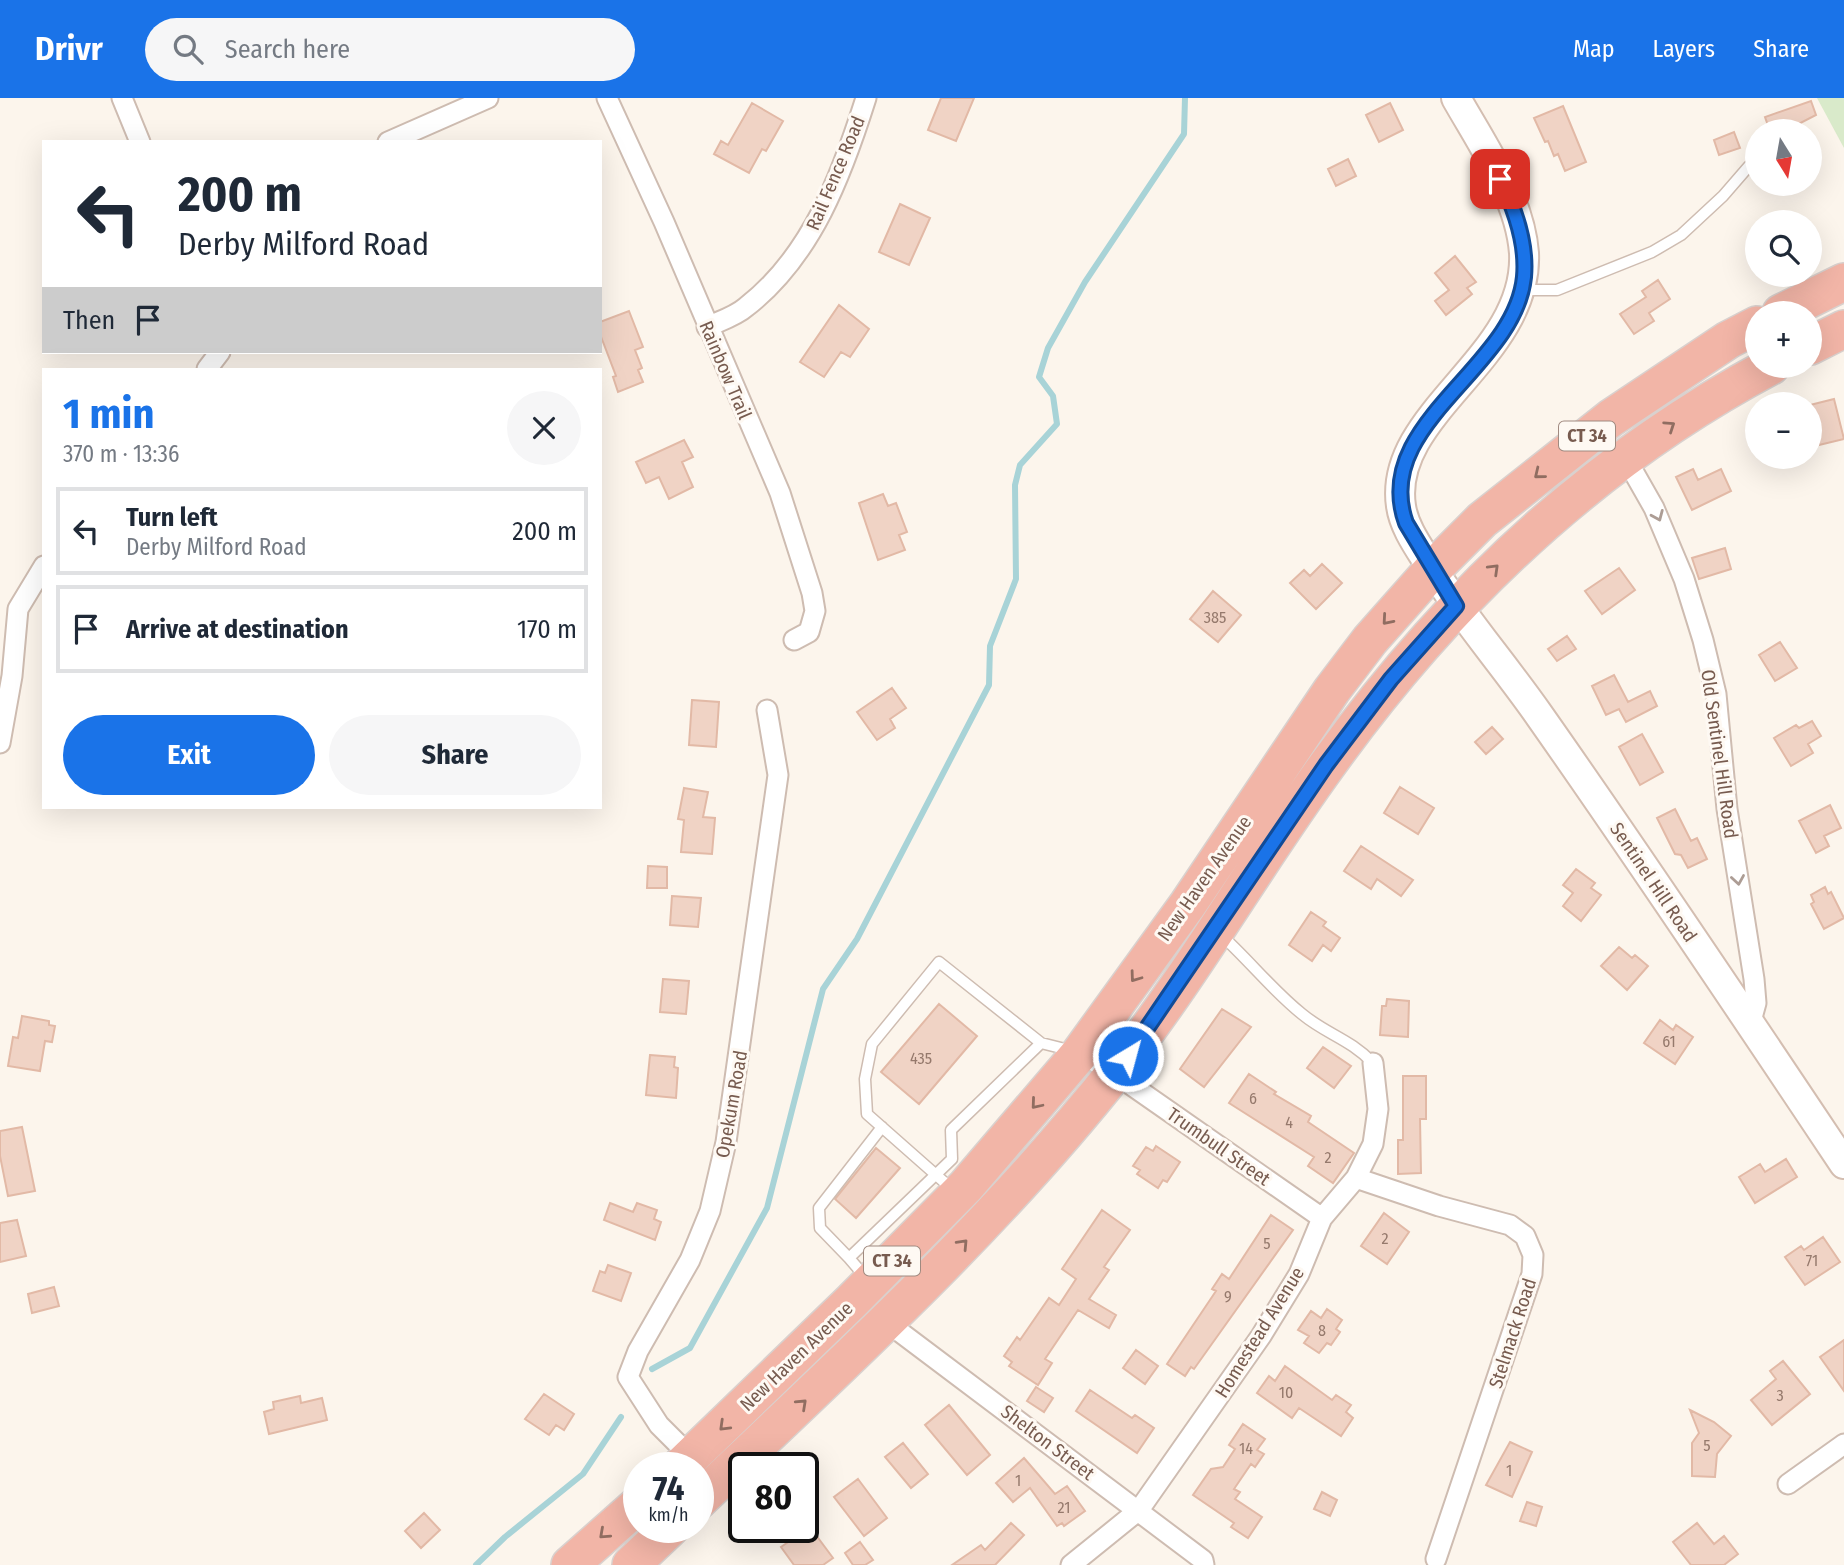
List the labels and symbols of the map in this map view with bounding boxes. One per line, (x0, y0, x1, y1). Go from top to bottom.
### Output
street label: Rail Fence Road (801, 113, 870, 234)
north arrow (1745, 119, 1822, 196)
pin (1470, 149, 1530, 209)
street label: Rainbow Trail (695, 318, 757, 423)
road number: CT 34 (1559, 422, 1615, 450)
one-way arrow (1662, 422, 1675, 434)
one-way arrow (1535, 466, 1547, 479)
one-way arrow (1650, 509, 1664, 522)
one-way arrow (1486, 565, 1499, 578)
house number: 385 (1204, 608, 1226, 627)
one-way arrow (1383, 612, 1396, 625)
street label: Old Sentinel Hill Road (1696, 668, 1743, 840)
street label: New Haven Avenue (1153, 811, 1256, 945)
street label: Sentinel Hill Road (1605, 818, 1702, 946)
one-way arrow (1730, 874, 1745, 886)
one-way arrow (1131, 969, 1143, 981)
position arrow (1091, 1019, 1165, 1093)
house number: 61 (1662, 1032, 1676, 1051)
street label: Opekum Road (711, 1049, 752, 1160)
house number: 435 (910, 1049, 932, 1068)
house number: 6 (1249, 1089, 1257, 1108)
one-way arrow (1032, 1096, 1044, 1109)
street label: Trumbull Street (1163, 1102, 1275, 1191)
house number: 4 (1285, 1113, 1293, 1132)
house number: 2 (1324, 1148, 1332, 1167)
house number: 2 (1381, 1229, 1389, 1248)
house number: 5 (1263, 1234, 1271, 1253)
one-way arrow (954, 1239, 967, 1252)
road number: CT 34 (864, 1246, 920, 1276)
house number: 71 (1806, 1251, 1818, 1270)
street label: Homestead Avenue (1210, 1263, 1309, 1402)
street label: Stelmack Road (1484, 1275, 1541, 1391)
house number: 9 (1224, 1287, 1232, 1306)
street label: New Haven Avenue (735, 1297, 857, 1416)
house number: 8 (1318, 1321, 1326, 1340)
house number: 10 (1279, 1383, 1293, 1402)
house number: 3 (1776, 1386, 1784, 1405)
one-way arrow (794, 1400, 807, 1413)
street label: Shelton Street (996, 1400, 1100, 1485)
one-way arrow (719, 1417, 732, 1430)
house number: 5 (1703, 1436, 1711, 1455)
house number: 14 (1239, 1439, 1253, 1458)
speed limit sign: 80 (728, 1452, 819, 1543)
house number: 1 (1506, 1461, 1512, 1480)
house number: 1 (1015, 1471, 1021, 1490)
house number: 21 (1058, 1498, 1070, 1517)
one-way arrow (599, 1526, 612, 1539)

